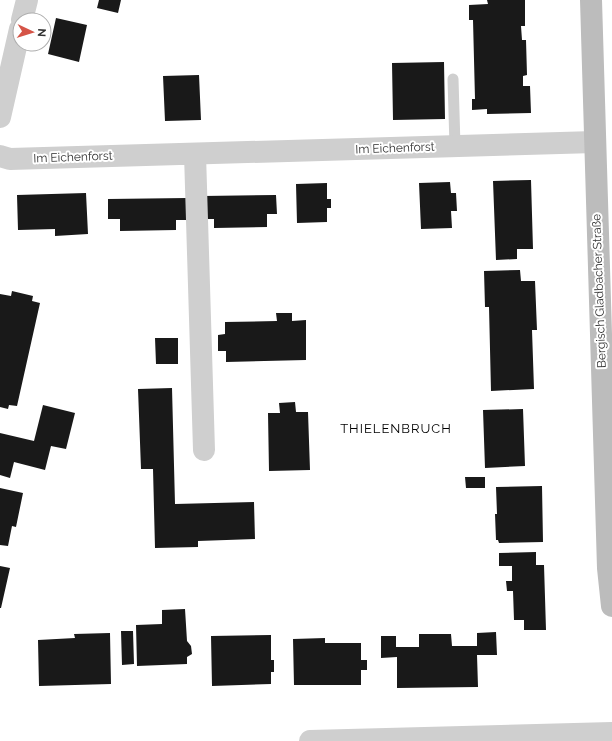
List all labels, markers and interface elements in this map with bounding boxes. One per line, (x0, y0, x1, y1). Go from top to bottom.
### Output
north arrow (12, 12, 52, 52)
text: N (35, 28, 48, 37)
street label: Im Eichenforst (355, 140, 435, 156)
street label: Im Eichenforst (33, 149, 113, 165)
street label: Bergisch Gladbacher Straße (589, 214, 609, 368)
district label: THIELENBRUCH (340, 421, 452, 436)

